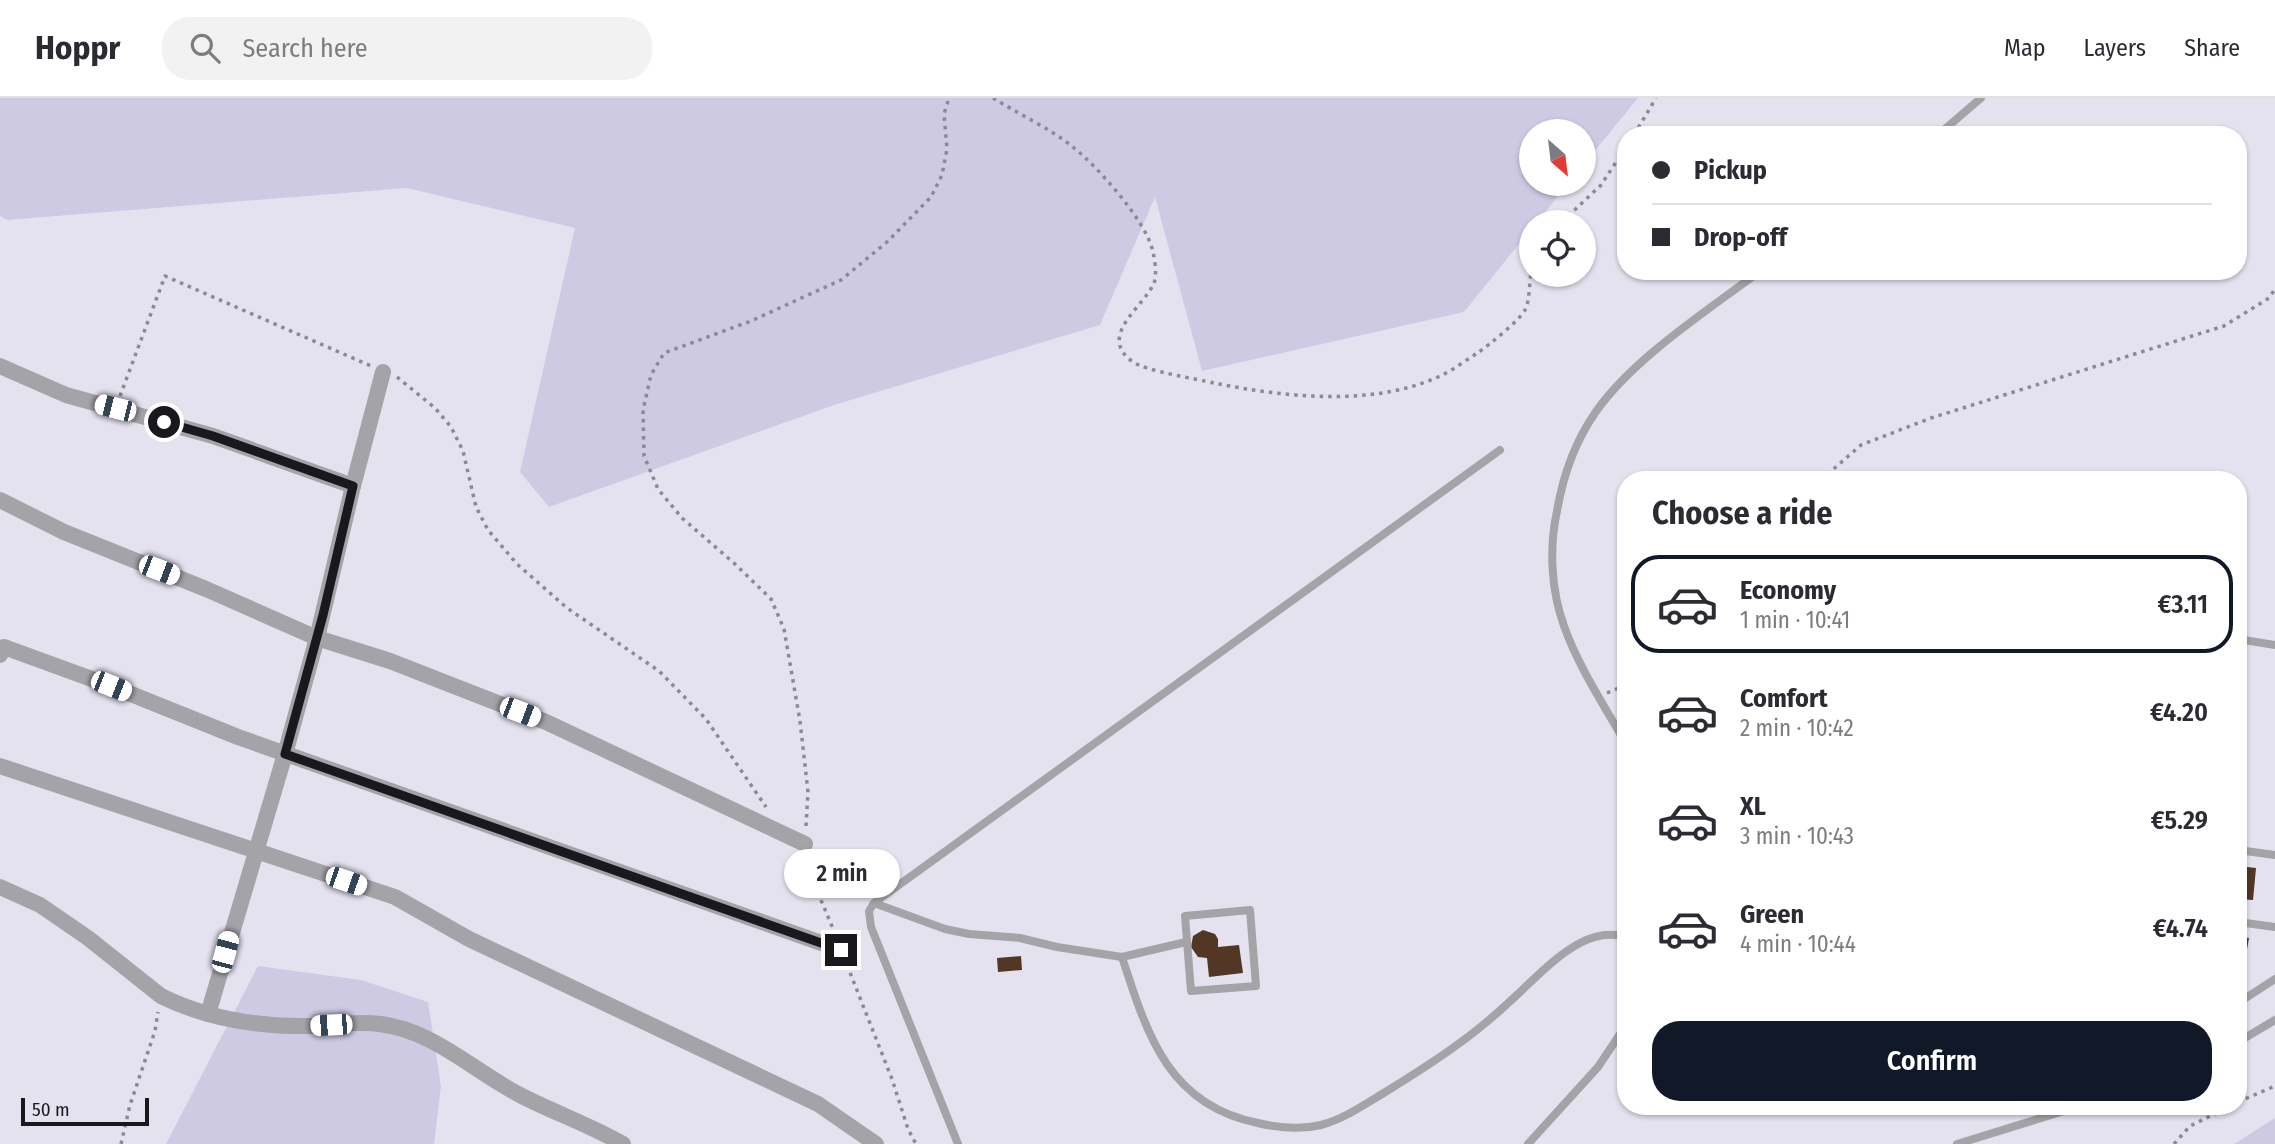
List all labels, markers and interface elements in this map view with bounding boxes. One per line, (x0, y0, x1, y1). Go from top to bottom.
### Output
search box (162, 17, 652, 80)
text: Hoppr (35, 28, 120, 68)
icon: search (186, 29, 224, 67)
text: Search here (242, 33, 368, 64)
text: Map (2004, 34, 2046, 62)
text: Layers (2084, 34, 2146, 62)
text: Share (2184, 34, 2240, 62)
north arrow (1519, 119, 1596, 196)
map controls (1519, 119, 1596, 287)
text: Pickup (1694, 155, 1767, 186)
button: locate (1519, 210, 1596, 287)
text: Drop-off (1694, 222, 1787, 253)
car (93, 393, 138, 423)
route start (148, 406, 180, 438)
text: Choose a ride (1652, 494, 1833, 532)
car (136, 553, 183, 587)
icon: car (1656, 573, 1719, 636)
text: Economy (1740, 575, 1836, 606)
text: €3.11 (2158, 589, 2208, 620)
text: 1 min · 10:41 (1740, 606, 1850, 634)
car (88, 668, 135, 704)
icon: car (1656, 681, 1719, 744)
text: Comfort (1740, 683, 1828, 714)
car (497, 695, 544, 729)
text: €4.20 (2150, 697, 2208, 728)
text: 2 min · 10:42 (1740, 714, 1854, 742)
icon: car (1656, 789, 1719, 852)
text: XL (1740, 791, 1766, 822)
text: €5.29 (2151, 805, 2208, 836)
text: 3 min · 10:43 (1740, 822, 1854, 850)
callout: 2 min (783, 848, 899, 898)
text: 2 min (816, 859, 868, 887)
car (323, 864, 370, 898)
icon: car (1656, 897, 1719, 960)
text: Green (1740, 899, 1804, 930)
text: €4.74 (2153, 913, 2208, 944)
car (210, 929, 241, 975)
text: 4 min · 10:44 (1740, 930, 1856, 958)
route end (825, 934, 857, 966)
car (310, 1013, 353, 1037)
button: Confirm (1652, 1021, 2212, 1101)
scale bar (21, 1095, 149, 1127)
text: 50 m (32, 1098, 70, 1121)

